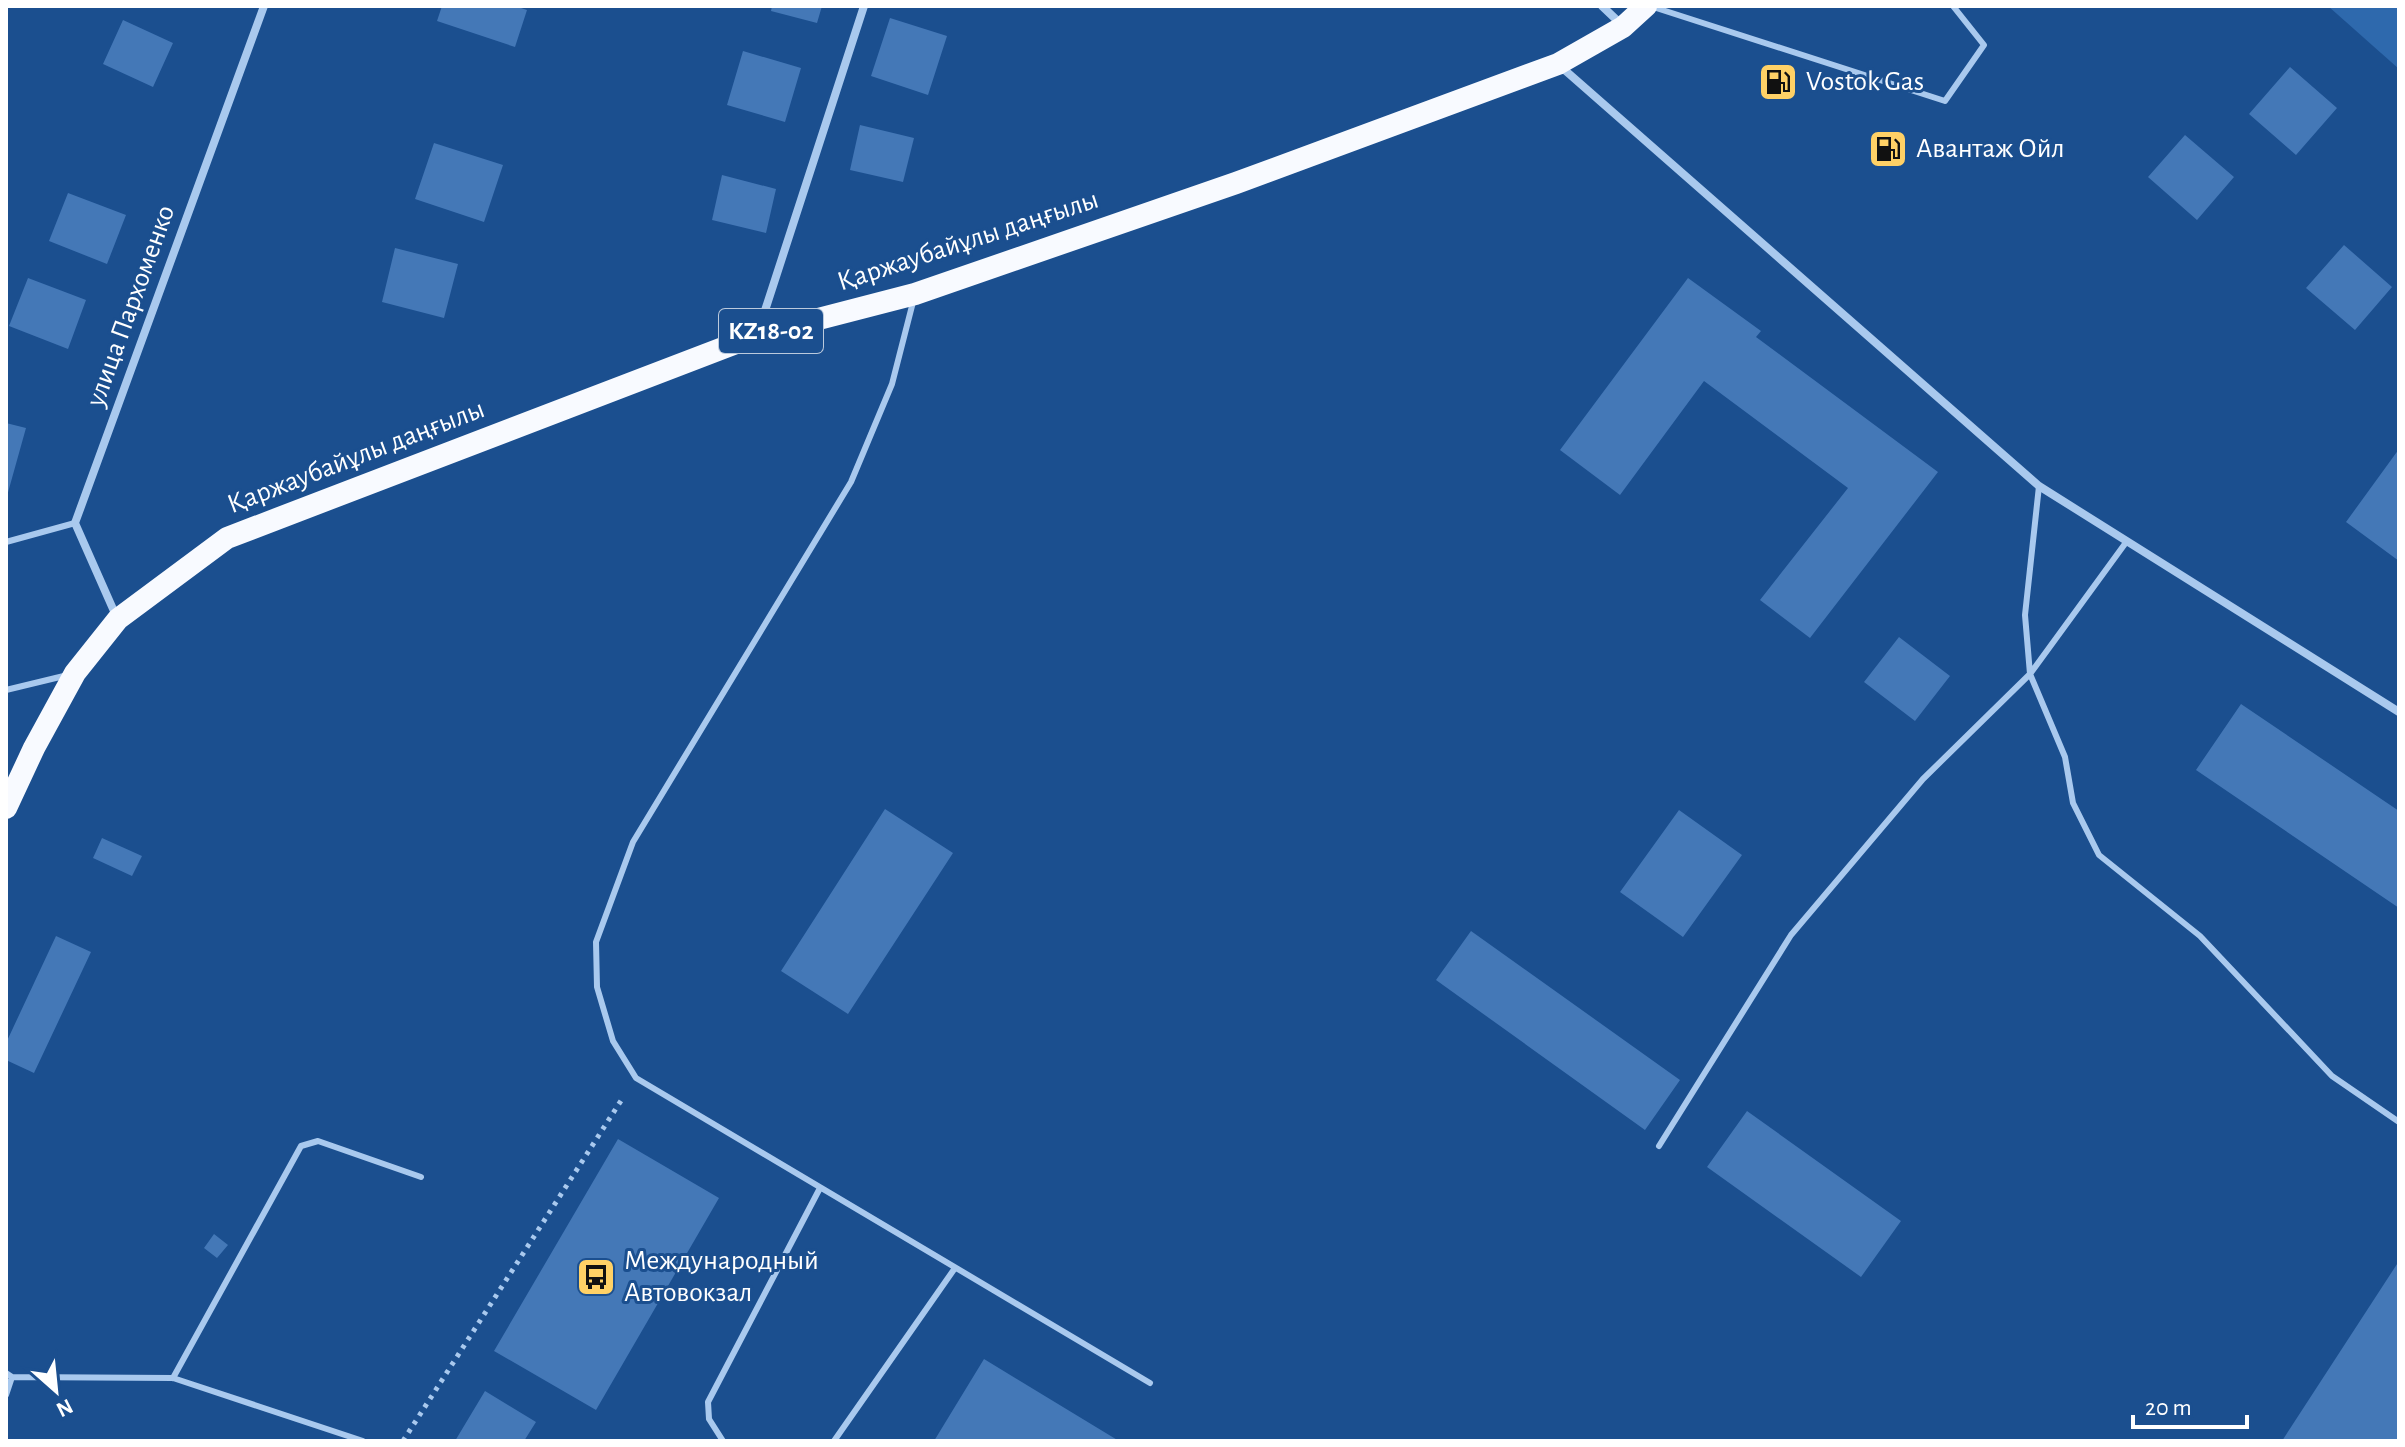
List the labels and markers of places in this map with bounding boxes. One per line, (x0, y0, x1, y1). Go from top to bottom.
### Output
fuel station icon: Vostok Gas (1757, 61, 1799, 103)
place label: Vostok Gas (1806, 68, 1924, 96)
fuel station icon: Авантаж Ойл (1867, 128, 1909, 170)
place label: Авантаж Ойл (1916, 135, 2065, 163)
place label: Международный Автовокзал (624, 1247, 819, 1307)
bus stop icon: Международный Автовокзал (575, 1256, 617, 1298)

